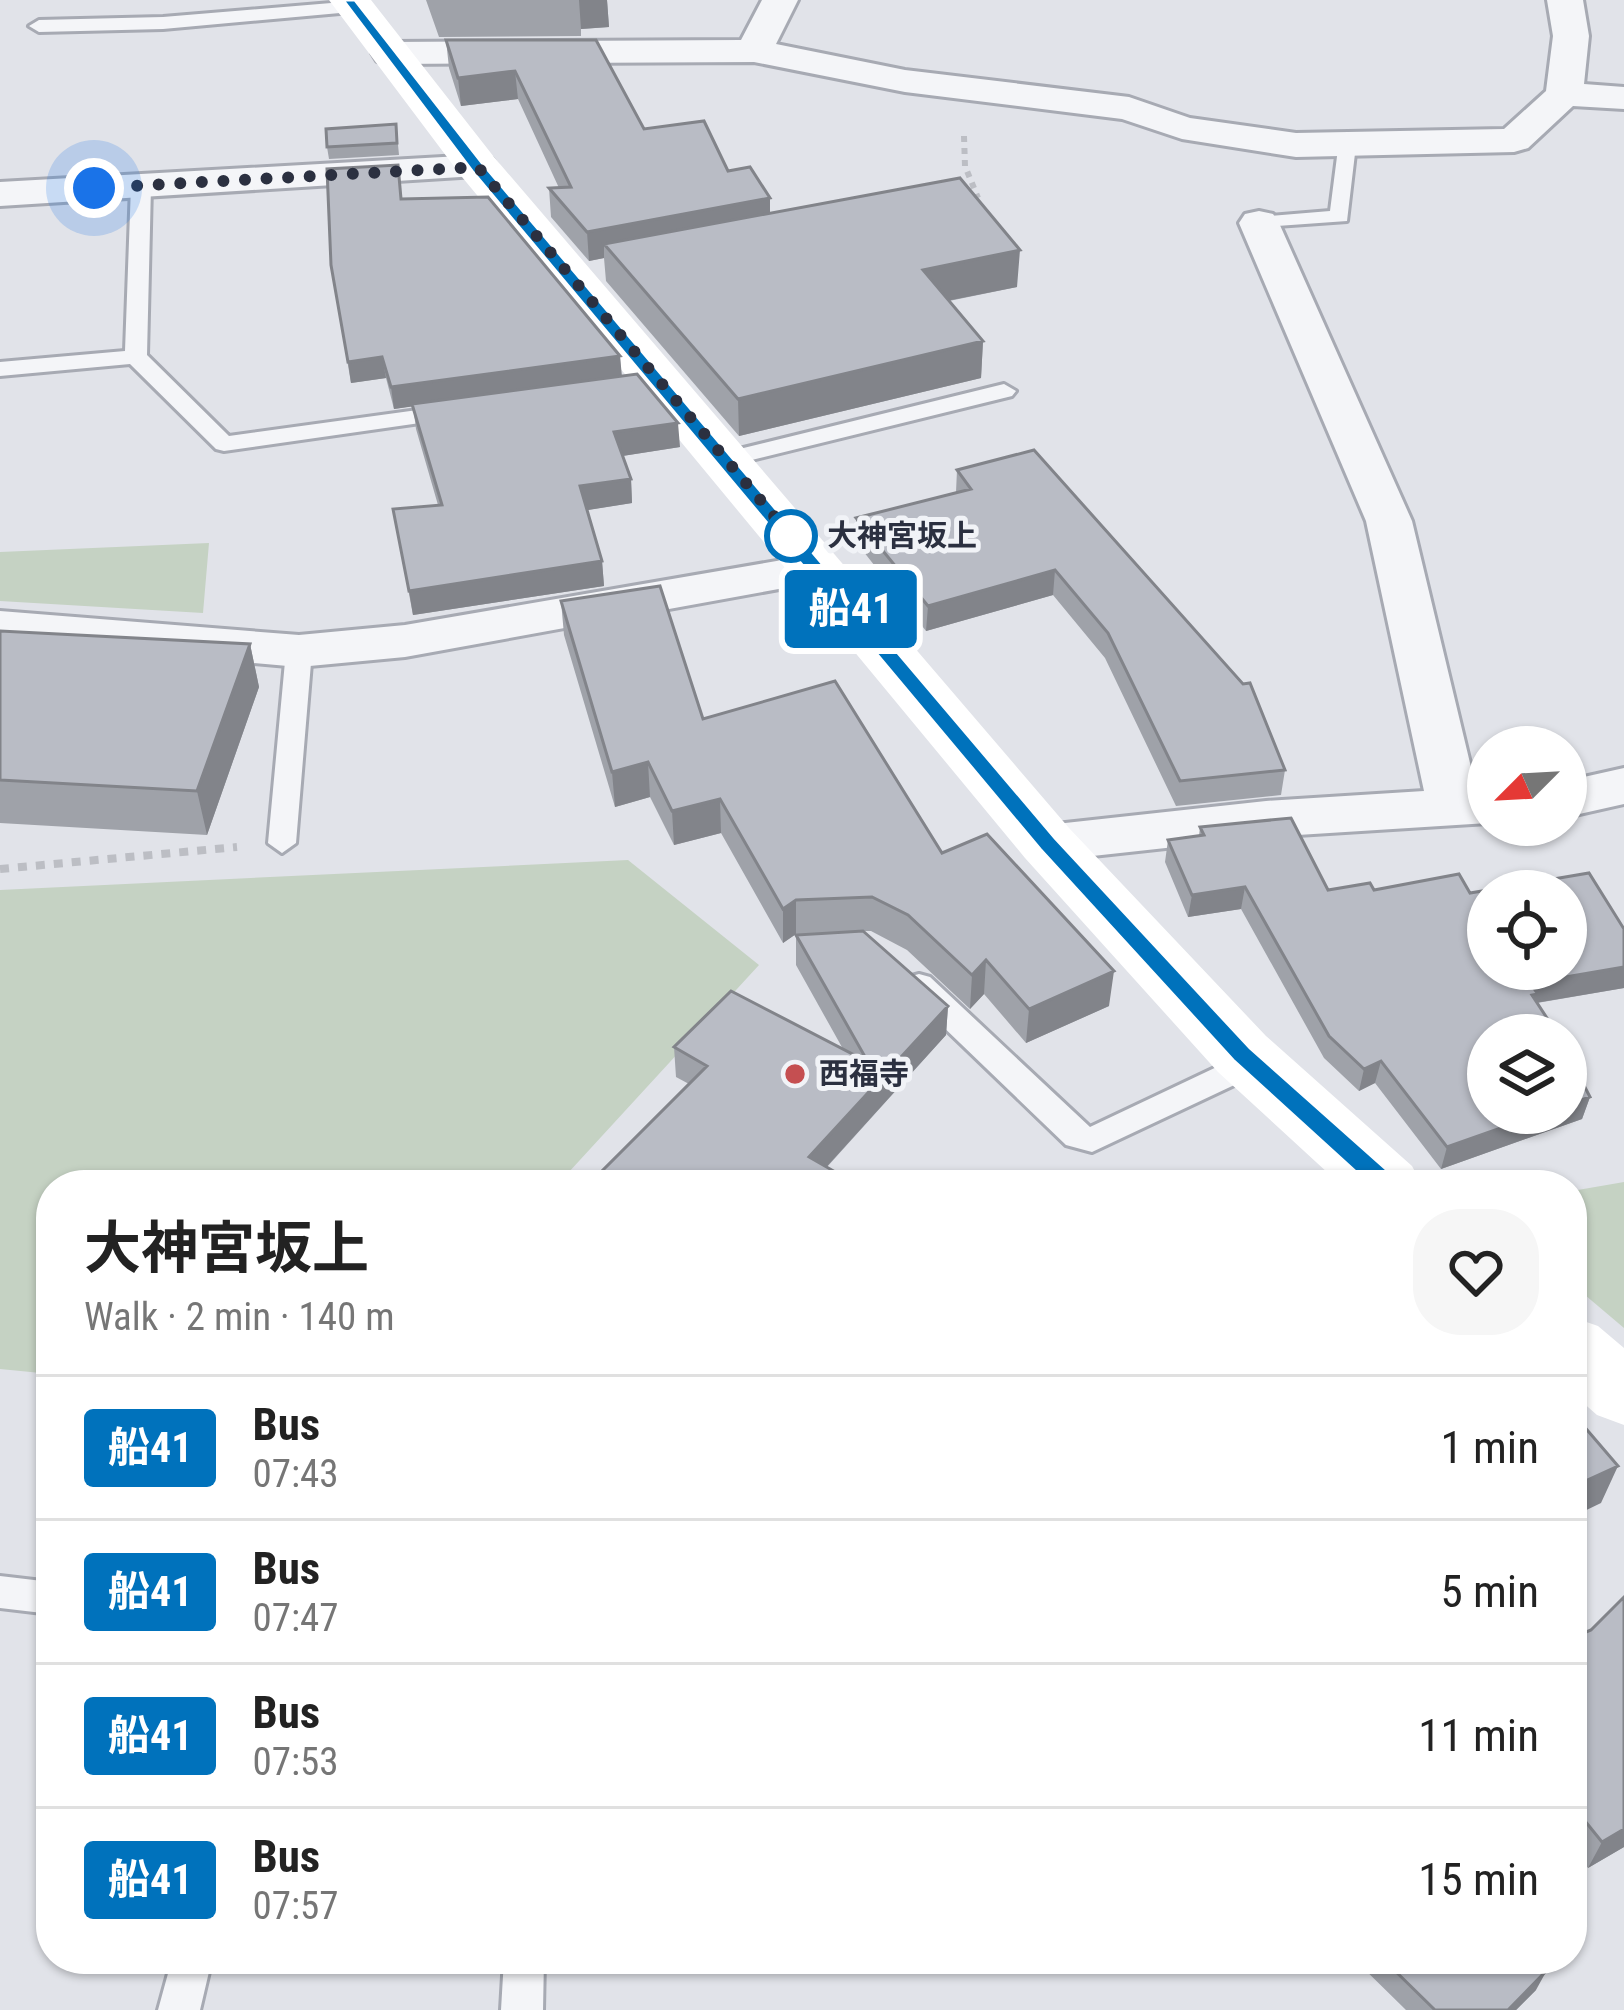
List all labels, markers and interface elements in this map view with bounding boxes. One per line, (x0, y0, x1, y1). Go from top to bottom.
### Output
your location (64, 158, 124, 218)
marker: 大神宮坂上 (766, 511, 816, 561)
place label: 大神宮坂上 (827, 518, 977, 553)
line badge: 船41 (782, 570, 920, 648)
text: 船41 (809, 584, 893, 633)
north arrow (1467, 726, 1587, 846)
map controls (1467, 726, 1587, 1134)
button: locate (1467, 870, 1587, 990)
button: layers (1467, 1014, 1587, 1134)
place label: 西福寺 (819, 1056, 909, 1091)
marker: 西福寺 (782, 1061, 808, 1087)
button: heart (1413, 1209, 1539, 1335)
text: 大神宮坂上 (84, 1215, 369, 1282)
text: Walk · 2 min · 140 m (84, 1294, 395, 1340)
text: Bus (252, 1398, 320, 1451)
text: 1 min (1440, 1421, 1539, 1474)
text: 船41 (108, 1423, 192, 1472)
text: 07:43 (252, 1451, 339, 1497)
text: Bus (252, 1542, 320, 1595)
text: 5 min (1440, 1565, 1539, 1618)
text: 船41 (108, 1567, 192, 1616)
text: 07:47 (252, 1595, 339, 1641)
text: Bus (252, 1686, 320, 1739)
text: 11 min (1418, 1709, 1539, 1762)
text: 船41 (108, 1711, 192, 1760)
text: 07:53 (252, 1739, 339, 1785)
text: Bus (252, 1830, 320, 1883)
text: 15 min (1418, 1853, 1539, 1906)
text: 船41 (108, 1855, 192, 1904)
text: 07:57 (252, 1883, 339, 1929)

